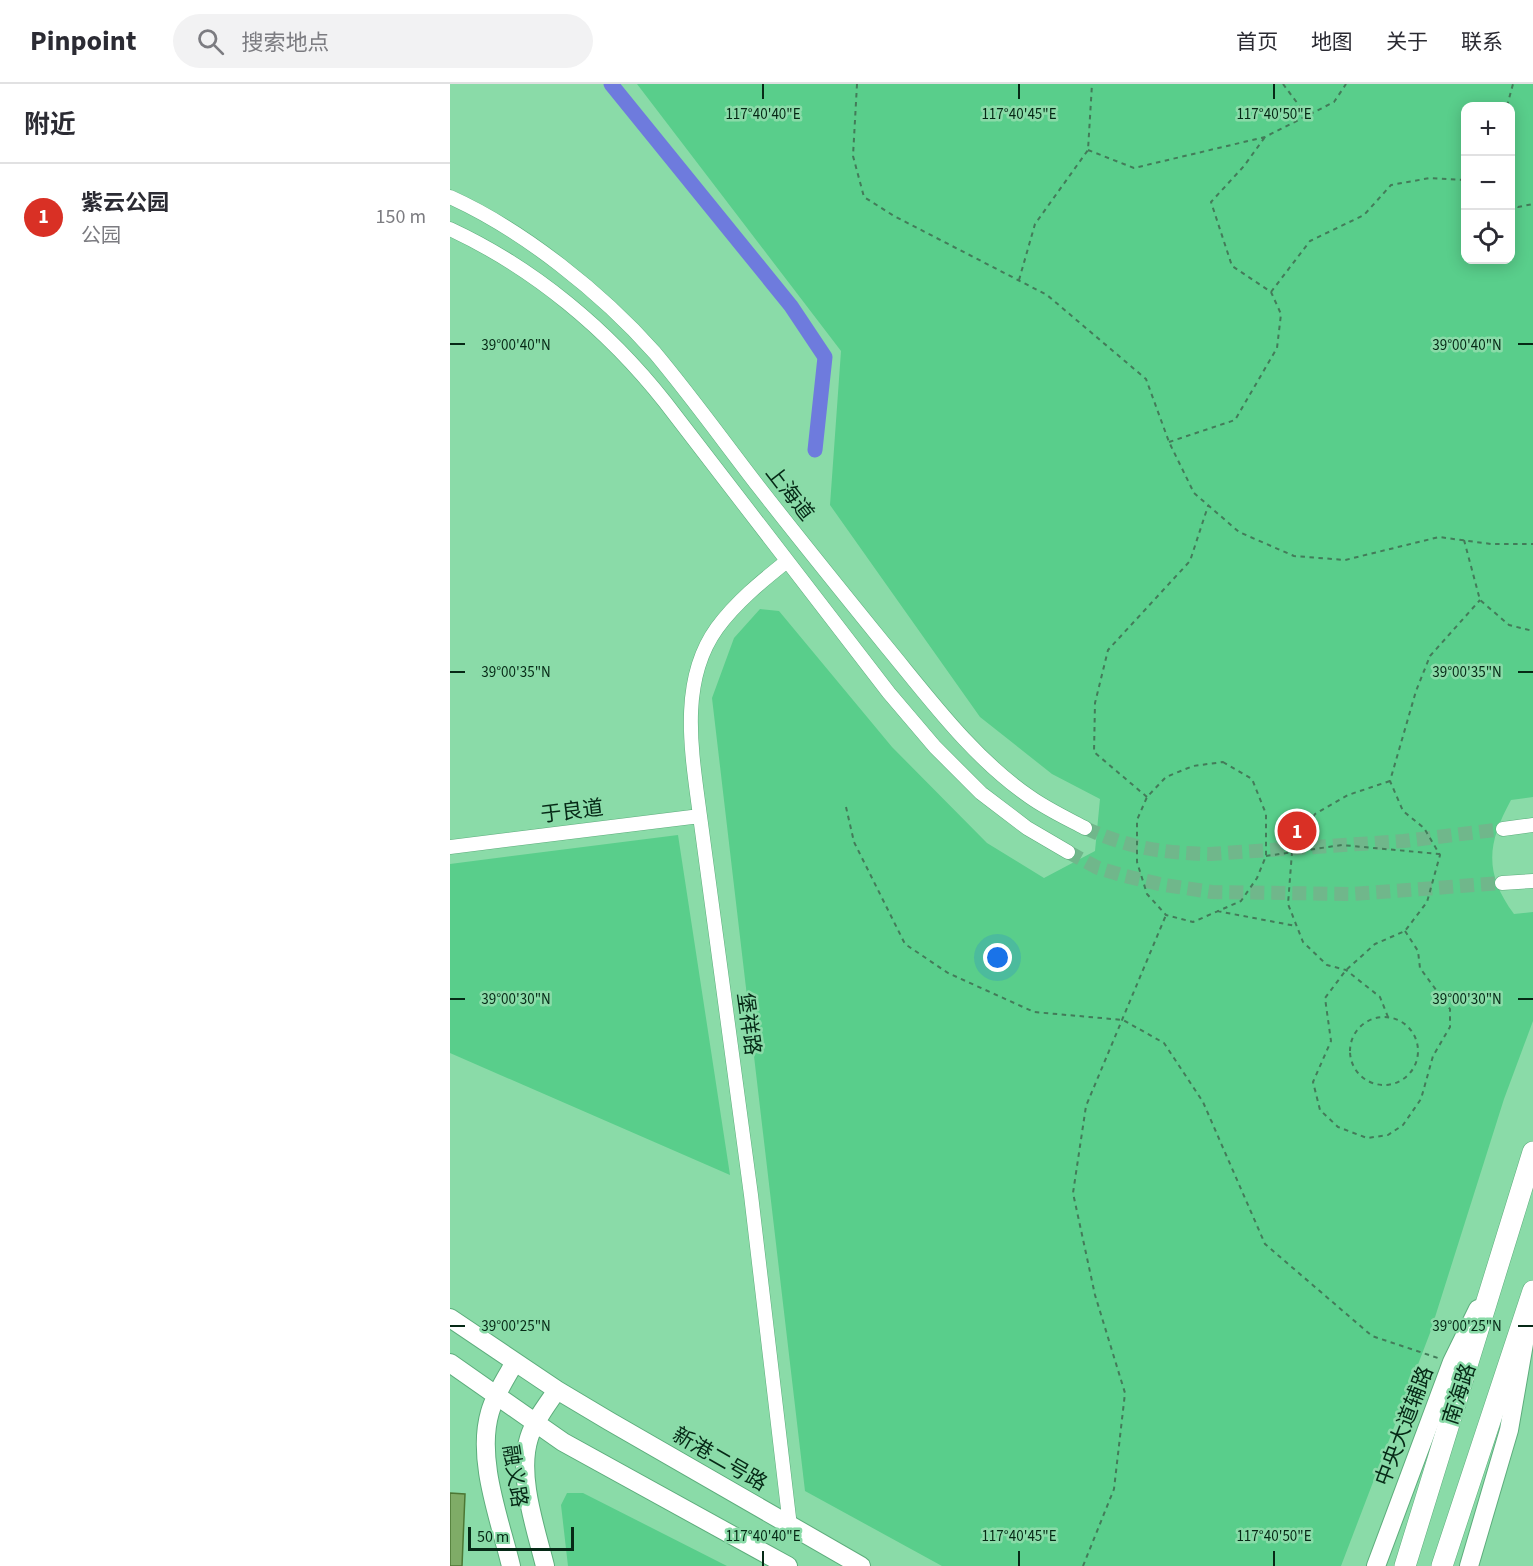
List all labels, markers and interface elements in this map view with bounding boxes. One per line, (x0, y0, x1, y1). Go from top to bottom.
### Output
search box (173, 14, 593, 68)
text: Pinpoint (30, 21, 137, 61)
icon: search (194, 25, 227, 58)
text: 搜索地点 (242, 27, 330, 59)
text: 首页 (1236, 27, 1278, 57)
text: 地图 (1311, 27, 1353, 57)
text: 关于 (1386, 27, 1428, 57)
text: 联系 (1461, 27, 1503, 57)
map controls (1461, 102, 1515, 264)
button: + (1461, 102, 1515, 156)
text: 117°40'40"E (725, 104, 801, 125)
text: 117°40'45"E (981, 104, 1057, 125)
text: 117°40'50"E (1236, 104, 1312, 125)
text: 附近 (24, 106, 76, 143)
button: − (1461, 156, 1515, 210)
text: 紫云公园 (81, 187, 169, 219)
text: 1 (38, 203, 49, 231)
text: 150 m (376, 203, 426, 231)
button: locate (1461, 210, 1515, 264)
text: 公园 (81, 222, 121, 250)
text: 39°00'40"N (481, 335, 551, 356)
text: 39°00'40"N (1432, 335, 1502, 356)
street label: 上海道 (759, 459, 821, 527)
text: 39°00'35"N (481, 662, 551, 683)
text: 39°00'35"N (1432, 662, 1502, 683)
street label: 于良道 (539, 792, 605, 830)
pin: 1 (1278, 808, 1316, 854)
your location (983, 943, 1012, 972)
text: 39°00'30"N (481, 989, 551, 1010)
text: 39°00'30"N (1432, 989, 1502, 1010)
street label: 堡祥路 (730, 991, 768, 1057)
text: 39°00'25"N (481, 1316, 551, 1337)
text: 39°00'25"N (1432, 1316, 1502, 1337)
street label: 南海路 (1435, 1359, 1483, 1429)
street label: 中央大道辅路 (1367, 1362, 1441, 1490)
street label: 新港二号路 (667, 1420, 773, 1498)
street label: 融义路 (495, 1443, 535, 1509)
scale bar (468, 1524, 574, 1552)
text: 50 m (477, 1526, 509, 1548)
text: 117°40'40"E (725, 1526, 801, 1547)
text: 117°40'45"E (981, 1526, 1057, 1547)
text: 117°40'50"E (1236, 1526, 1312, 1547)

